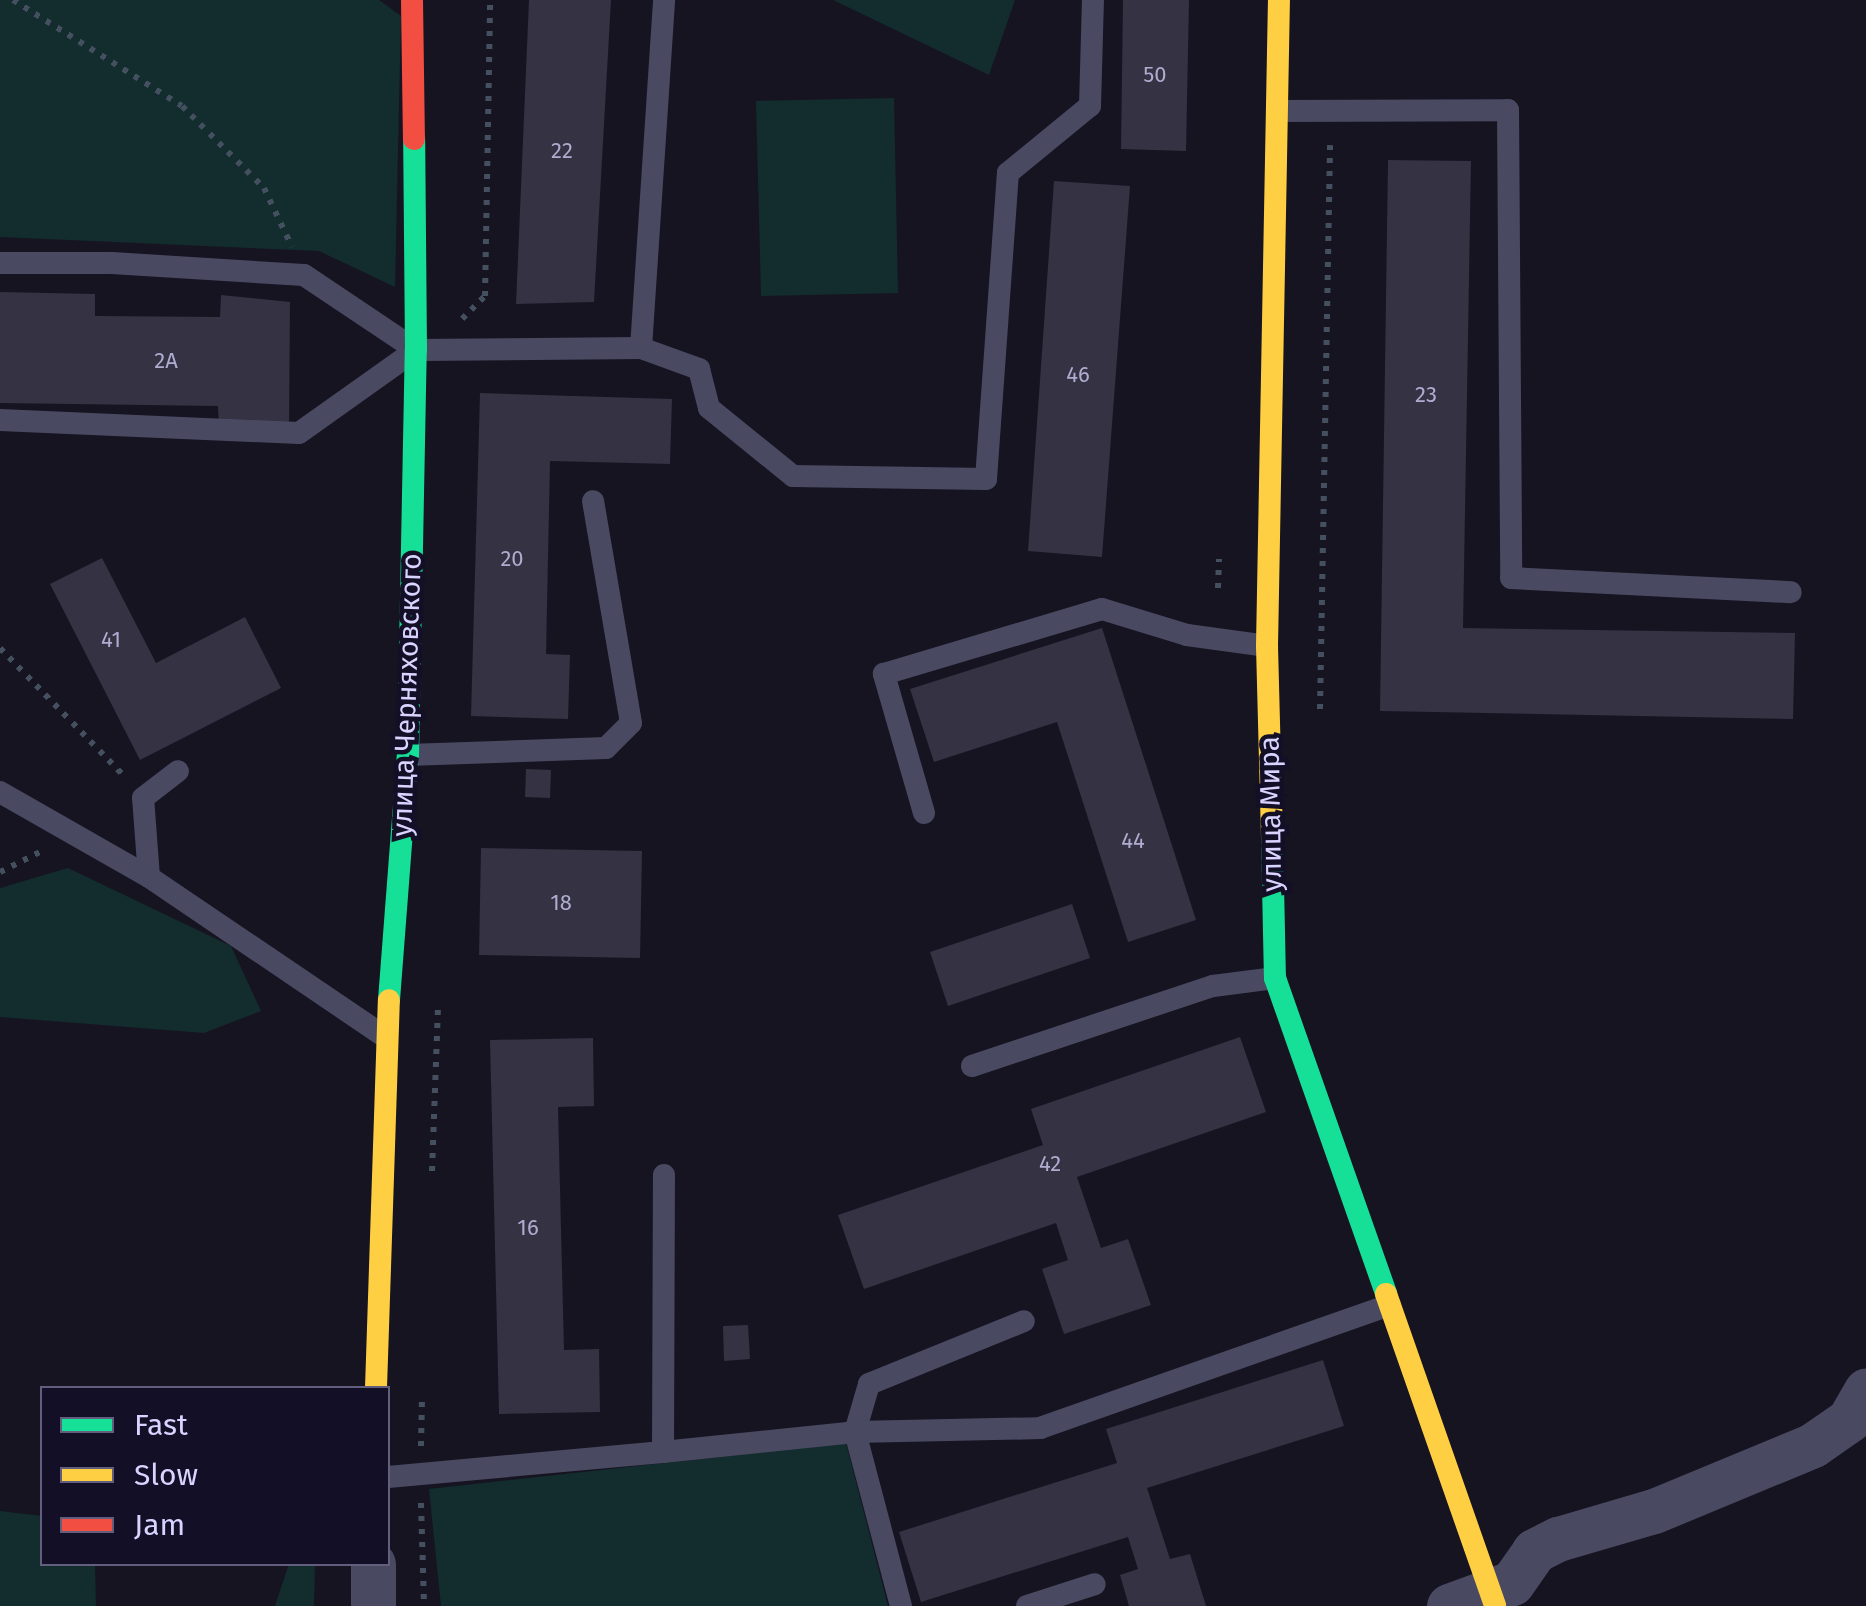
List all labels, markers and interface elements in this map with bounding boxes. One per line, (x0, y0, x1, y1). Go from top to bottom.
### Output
house number: 50 (1143, 62, 1167, 88)
house number: 22 (551, 138, 573, 164)
house number: 2А (154, 348, 178, 374)
house number: 46 (1066, 362, 1090, 388)
house number: 23 (1415, 382, 1437, 408)
house number: 20 (500, 546, 524, 572)
street label: улица Черняховского (385, 553, 429, 837)
house number: 41 (101, 627, 121, 653)
street label: улица Мира (1253, 736, 1289, 892)
house number: 44 (1121, 828, 1145, 854)
house number: 18 (550, 890, 572, 916)
house number: 42 (1039, 1151, 1061, 1177)
house number: 16 (517, 1215, 539, 1241)
legend (40, 1386, 390, 1566)
text: Fast (134, 1407, 188, 1443)
text: Slow (134, 1457, 198, 1493)
text: Jam (134, 1507, 185, 1543)

